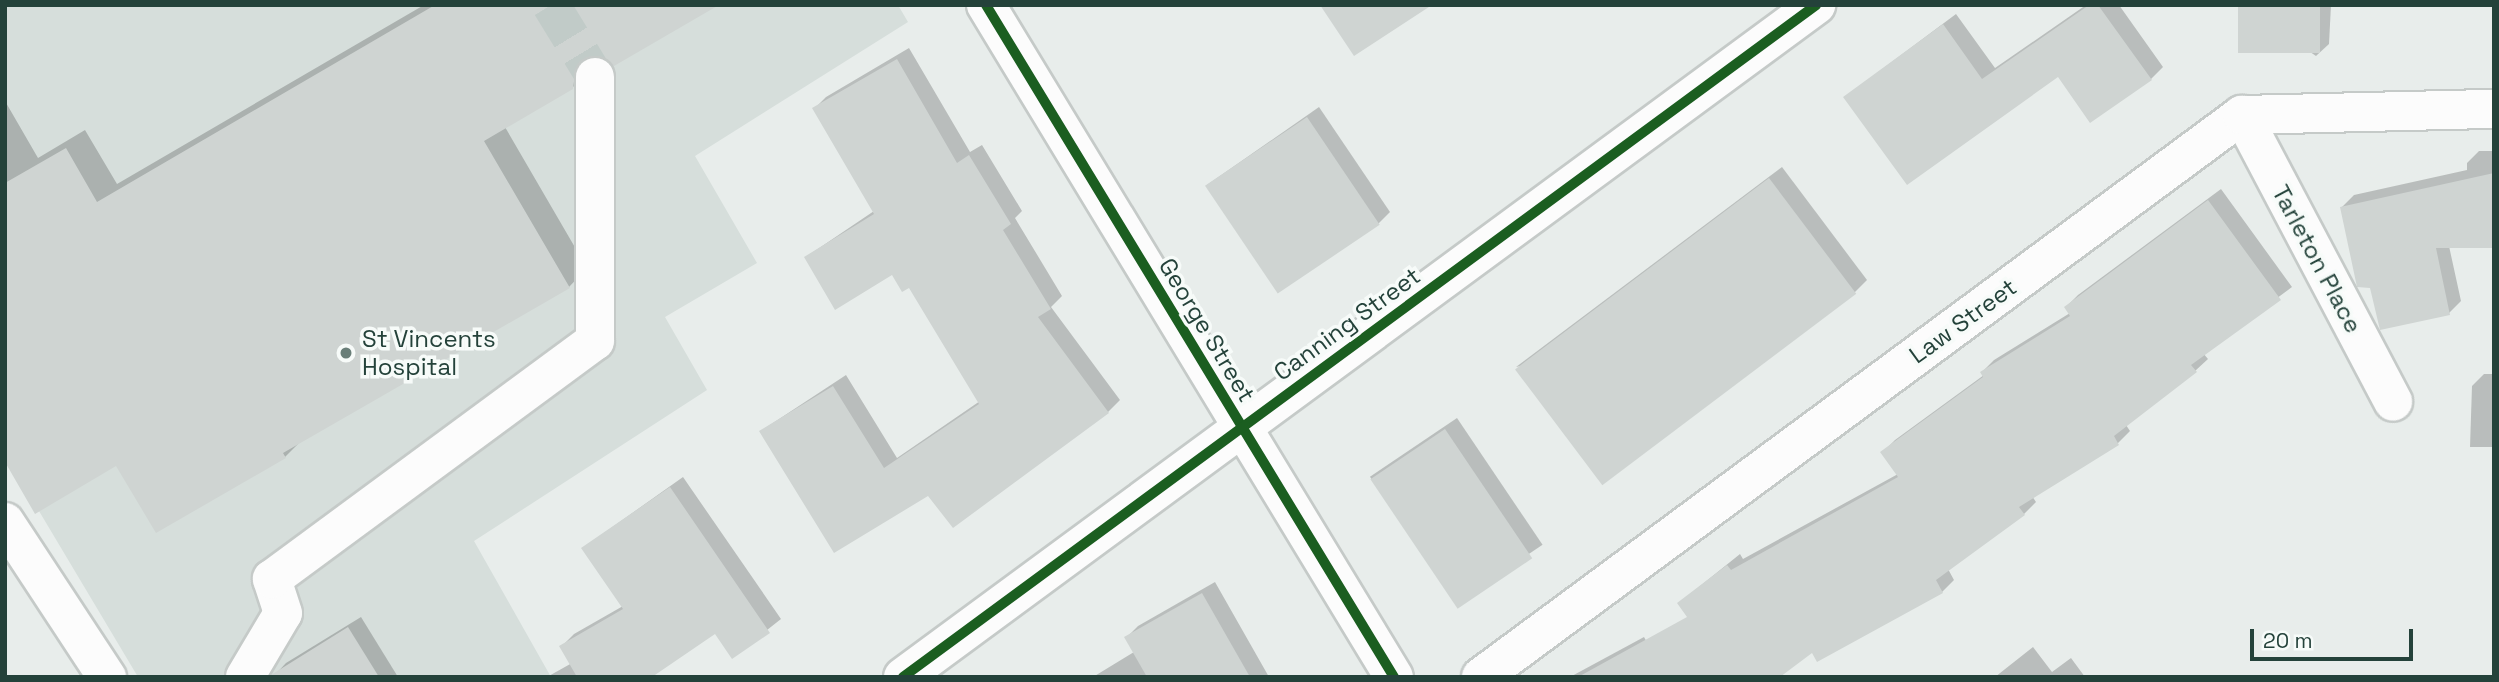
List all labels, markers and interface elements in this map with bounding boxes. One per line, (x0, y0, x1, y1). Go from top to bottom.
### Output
street label: Tarleton Place (2266, 180, 2368, 338)
street label: George Street (1153, 253, 1261, 407)
street label: Canning Street (1268, 261, 1426, 387)
street label: Law Street (1904, 272, 2022, 370)
place label: St Vincents Hospital (362, 325, 496, 381)
marker: St Vincents Hospital (336, 343, 356, 363)
scale bar (2254, 616, 2417, 660)
text: 20 m (2263, 627, 2313, 654)

